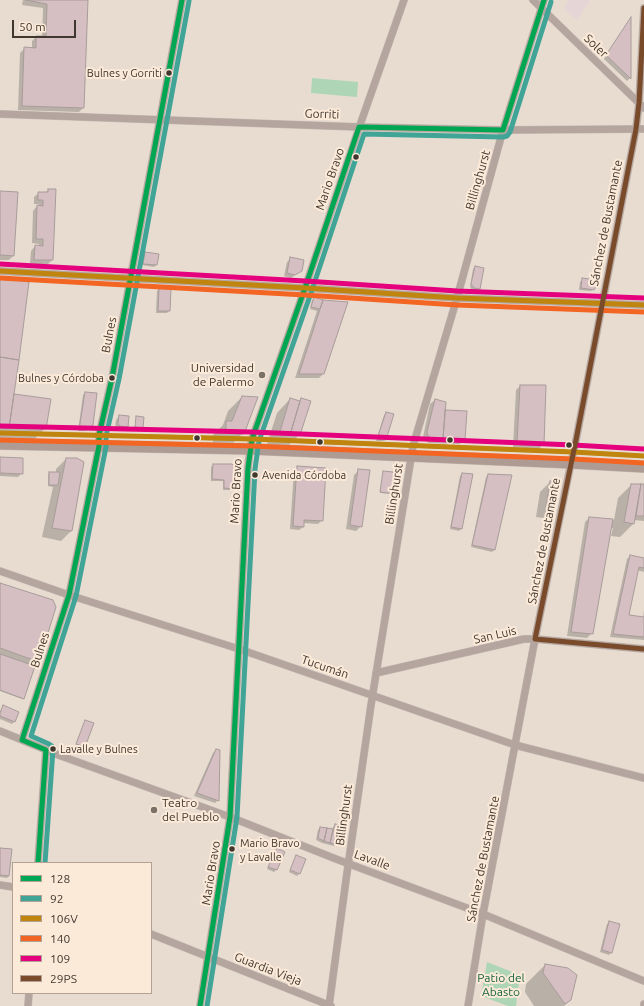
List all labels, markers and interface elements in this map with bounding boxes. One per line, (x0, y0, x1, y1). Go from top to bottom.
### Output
scale bar (14, 12, 78, 38)
text: 50 m (19, 20, 46, 33)
street label: Soler (581, 31, 611, 61)
place label: Bulnes y Gorriti (87, 66, 162, 80)
marker: Bulnes y Gorriti (164, 68, 174, 78)
street label: Gorriti (304, 106, 340, 122)
street label: Mario Bravo (313, 146, 347, 212)
street label: Billinghurst (463, 148, 493, 212)
unlabelled marker (351, 152, 361, 162)
street label: Sánchez de Bustamante (587, 159, 625, 287)
street label: Bulnes (98, 316, 120, 354)
place label: Universidad de Palermo (191, 361, 254, 389)
marker: Universidad de Palermo (257, 370, 267, 380)
place label: Bulnes y Córdoba (18, 371, 104, 385)
marker: Bulnes y Córdoba (107, 373, 117, 383)
unlabelled marker (192, 433, 202, 443)
unlabelled marker (445, 435, 455, 445)
unlabelled marker (315, 437, 325, 447)
unlabelled marker (564, 440, 574, 450)
street label: Mario Bravo (227, 458, 245, 524)
street label: Billinghurst (382, 462, 406, 526)
place label: Avenida Córdoba (262, 468, 346, 482)
marker: Avenida Córdoba (250, 470, 260, 480)
street label: Sánchez de Bustamante (525, 477, 563, 605)
street label: San Luis (472, 623, 518, 647)
street label: Bulnes (28, 631, 52, 669)
street label: Tucumán (299, 652, 351, 682)
place label: Lavalle y Bulnes (60, 742, 138, 756)
marker: Lavalle y Bulnes (48, 744, 58, 754)
street label: Billinghurst (333, 783, 355, 847)
street label: Sánchez de Bustamante (464, 795, 502, 923)
place label: Teatro del Pueblo (162, 796, 219, 824)
marker: Teatro del Pueblo (149, 805, 159, 815)
place label: Mario Bravo y Lavalle (240, 836, 300, 862)
street label: Mario Bravo (199, 840, 223, 906)
marker: Mario Bravo y Lavalle (227, 844, 237, 854)
street label: Lavalle (352, 847, 392, 873)
legend (12, 862, 152, 994)
text: 128 (50, 872, 70, 885)
text: 92 (50, 892, 64, 905)
text: 106V (50, 912, 78, 925)
text: 140 (50, 932, 70, 945)
street label: Guardia Vieja (232, 950, 304, 988)
text: 109 (50, 952, 70, 965)
park label: Patio del Abasto (477, 971, 525, 999)
text: 29PS (50, 972, 77, 985)

